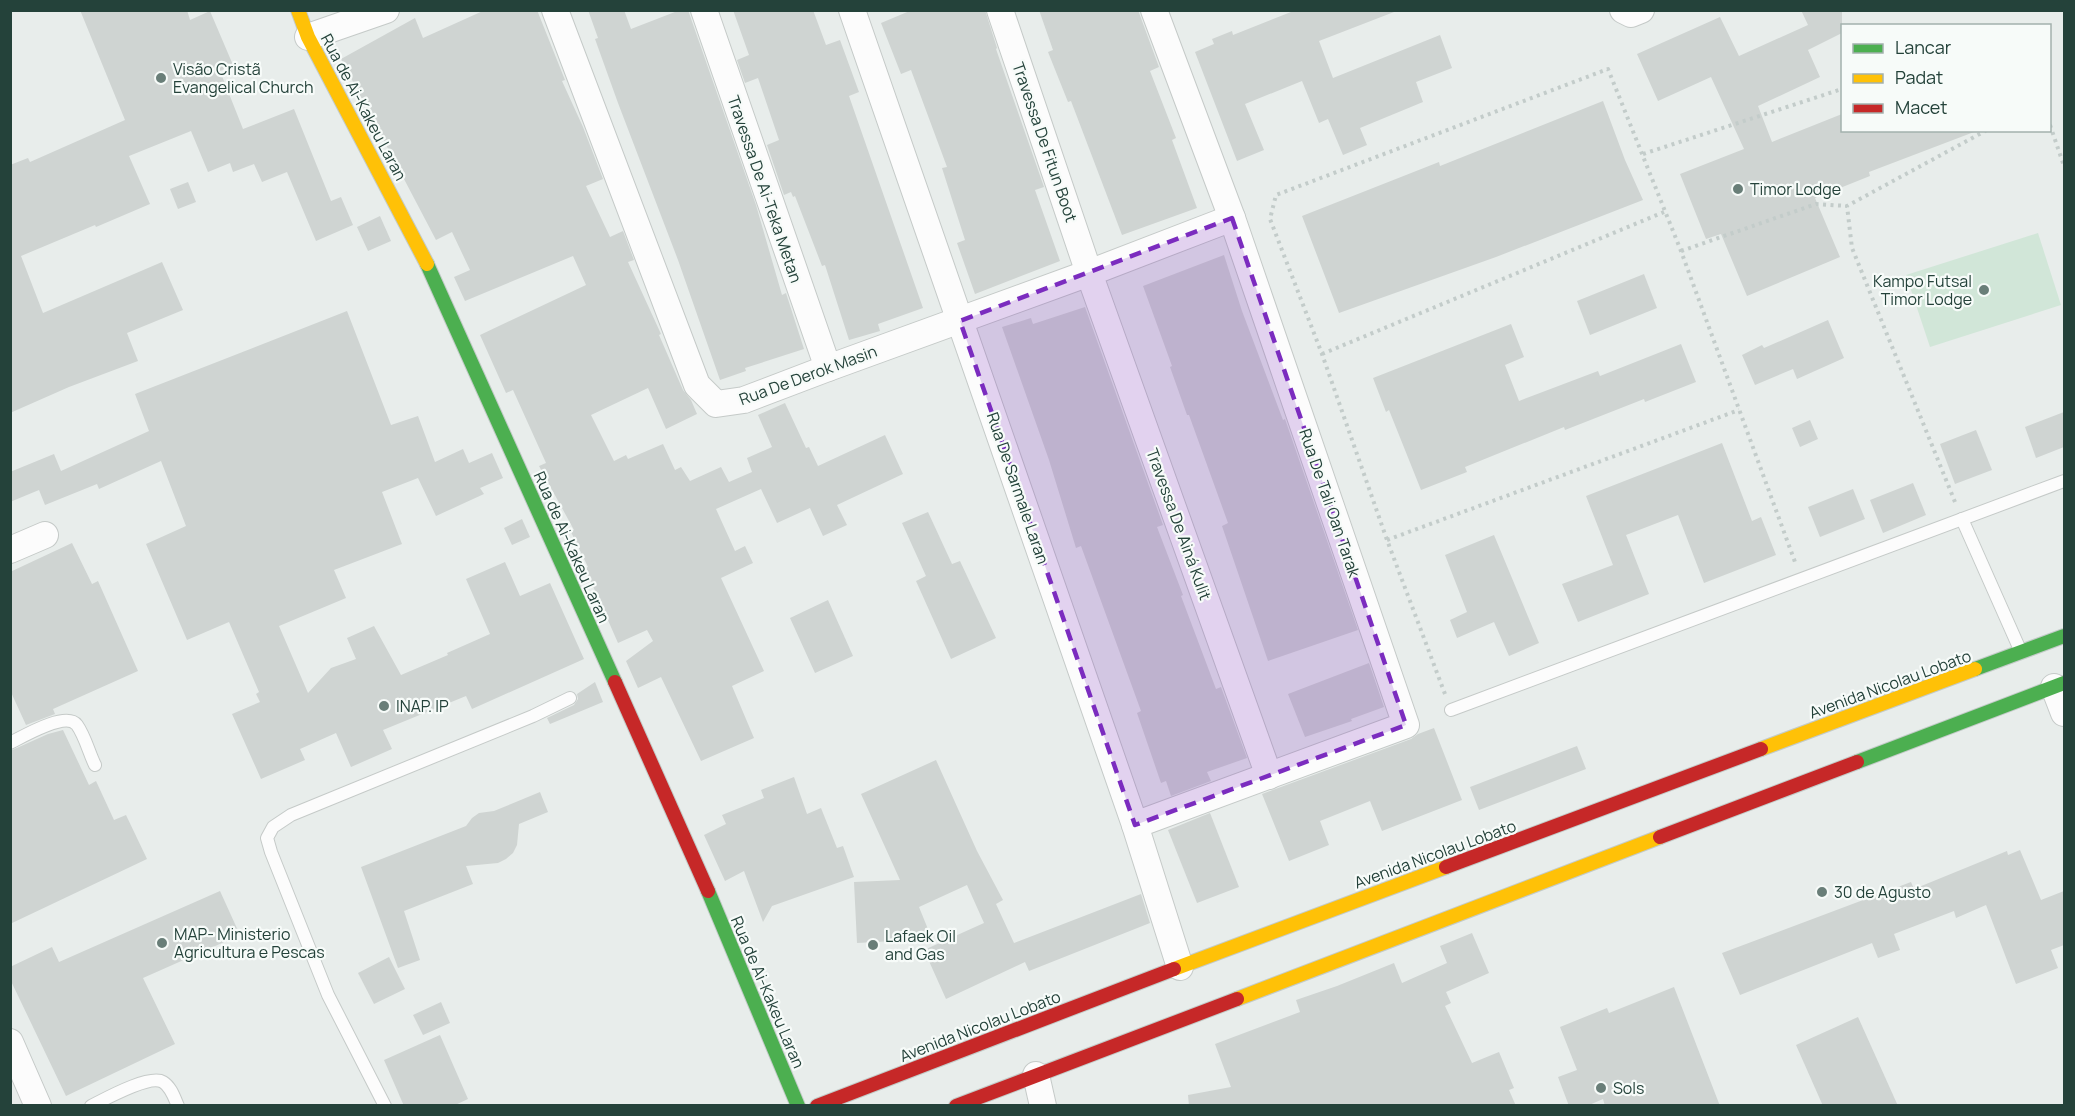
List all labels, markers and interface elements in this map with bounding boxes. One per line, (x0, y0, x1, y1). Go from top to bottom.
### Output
legend (1841, 24, 2051, 132)
street label: Rua de Ai-Kakeu Laran (316, 30, 412, 184)
text: Lancar (1895, 35, 1952, 59)
place label: Visão Cristã Evangelical Church (173, 58, 314, 98)
street label: Travessa De Fitun Boot (1007, 59, 1083, 225)
text: Padat (1895, 65, 1943, 89)
marker: Visão Cristã Evangelical Church (154, 71, 168, 85)
street label: Travessa De Ai-Teka Metan (723, 92, 807, 286)
text: Macet (1895, 95, 1948, 119)
place label: Timor Lodge (1750, 178, 1841, 200)
marker: Timor Lodge (1731, 182, 1745, 196)
place label: Kampo Futsal Timor Lodge (1873, 270, 1972, 310)
marker: Kampo Futsal Timor Lodge (1977, 283, 1991, 297)
street label: Rua De Derok Masin (736, 340, 880, 410)
street label: Rua De Sarmale Laran (982, 409, 1054, 567)
street label: Rua De Tali Oan Tarak (1294, 426, 1366, 581)
street label: Travessa De Ainá Kulit (1141, 445, 1217, 603)
street label: Rua de Ai-Kakeu Laran (529, 468, 615, 626)
street label: Avenida Nicolau Lobato (1806, 644, 1974, 724)
place label: INAP. IP (396, 695, 449, 717)
marker: INAP. IP (377, 699, 391, 713)
street label: Avenida Nicolau Lobato (1351, 814, 1519, 894)
place label: 30 de Agusto (1834, 881, 1931, 903)
marker: 30 de Agusto (1815, 885, 1829, 899)
street label: Rua de Ai-Kakeu Laran (726, 912, 810, 1072)
place label: MAP- Ministerio Agricultura e Pescas (174, 923, 325, 963)
place label: Lafaek Oil and Gas (885, 925, 956, 965)
marker: MAP- Ministerio Agricultura e Pescas (155, 936, 169, 950)
marker: Lafaek Oil and Gas (866, 938, 880, 952)
street label: Avenida Nicolau Lobato (896, 985, 1064, 1067)
place label: Sols (1613, 1077, 1644, 1099)
marker: Sols (1594, 1081, 1608, 1095)

